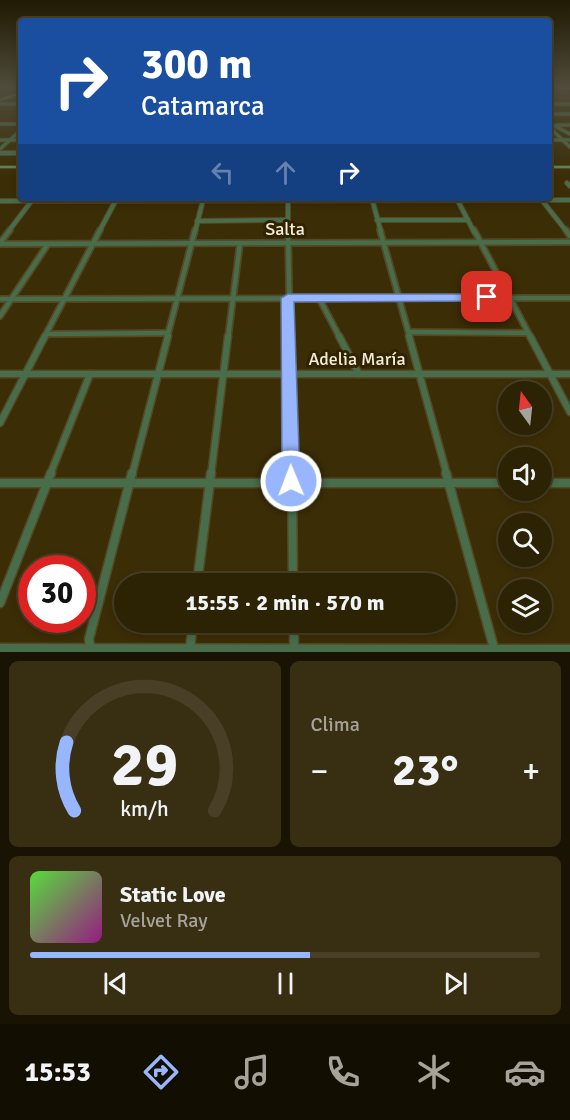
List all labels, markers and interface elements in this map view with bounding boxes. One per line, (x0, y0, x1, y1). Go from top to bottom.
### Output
text: 300 m (141, 39, 252, 90)
icon: right (42, 42, 120, 120)
text: Catamarca (141, 90, 265, 123)
icon: left (206, 156, 239, 189)
icon: ahead (269, 156, 302, 189)
icon: right (332, 156, 365, 189)
street label: Salta (265, 218, 305, 240)
pin (461, 271, 512, 322)
icon: arrive (470, 280, 503, 313)
street label: Adelia María (308, 348, 406, 370)
north arrow (498, 381, 552, 435)
map controls (498, 381, 552, 633)
button: sound (498, 447, 552, 501)
position arrow (259, 449, 323, 513)
button: search (498, 513, 552, 567)
speed limit sign: 30 (18, 555, 96, 633)
button: layers (498, 579, 552, 633)
text: 15:55 · 2 min · 570 m (185, 589, 385, 616)
text: Clima (311, 712, 360, 737)
text: 29 (111, 726, 178, 803)
text: 23° (392, 743, 459, 798)
text: − (311, 751, 328, 792)
text: + (522, 751, 540, 792)
text: km/h (120, 796, 169, 822)
text: Static Love (120, 881, 226, 908)
text: Velvet Ray (120, 908, 208, 933)
icon: previous (99, 967, 132, 1000)
icon: pause (269, 967, 302, 1000)
icon: next (439, 967, 472, 1000)
icon: directions (140, 1051, 182, 1093)
icon: music (231, 1051, 273, 1093)
icon: phone (322, 1051, 364, 1093)
icon: climate (413, 1051, 455, 1093)
icon: car (504, 1051, 546, 1093)
text: 15:53 (24, 1056, 91, 1089)

